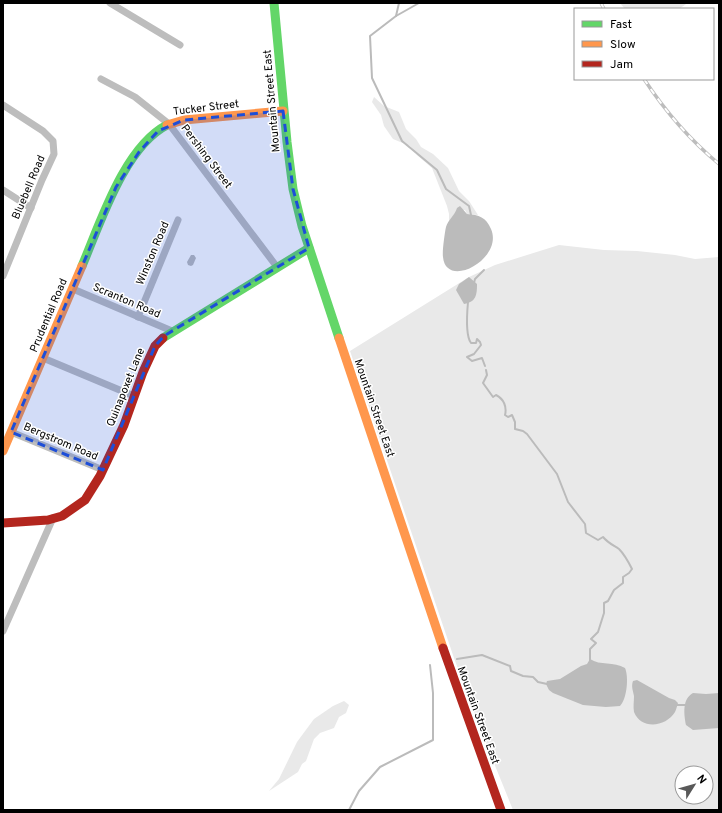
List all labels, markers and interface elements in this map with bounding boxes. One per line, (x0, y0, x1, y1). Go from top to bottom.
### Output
legend (574, 8, 714, 80)
text: Fast (610, 17, 632, 33)
text: Slow (610, 37, 636, 53)
street label: Mountain Street East (261, 49, 283, 153)
text: Jam (610, 57, 633, 73)
street label: Tucker Street (172, 97, 240, 119)
street label: Pershing Street (178, 122, 235, 191)
street label: Bluebell Road (9, 153, 49, 222)
street label: Winston Road (133, 220, 173, 287)
street label: Prudential Road (27, 276, 71, 354)
street label: Scranton Road (91, 280, 163, 321)
street label: Quinapoxet Lane (104, 346, 148, 429)
street label: Mountain Street East (351, 357, 397, 459)
street label: Bergstrom Road (21, 420, 100, 464)
street label: Mountain Street East (454, 665, 502, 766)
north arrow (674, 765, 714, 805)
text: N (693, 772, 709, 787)

